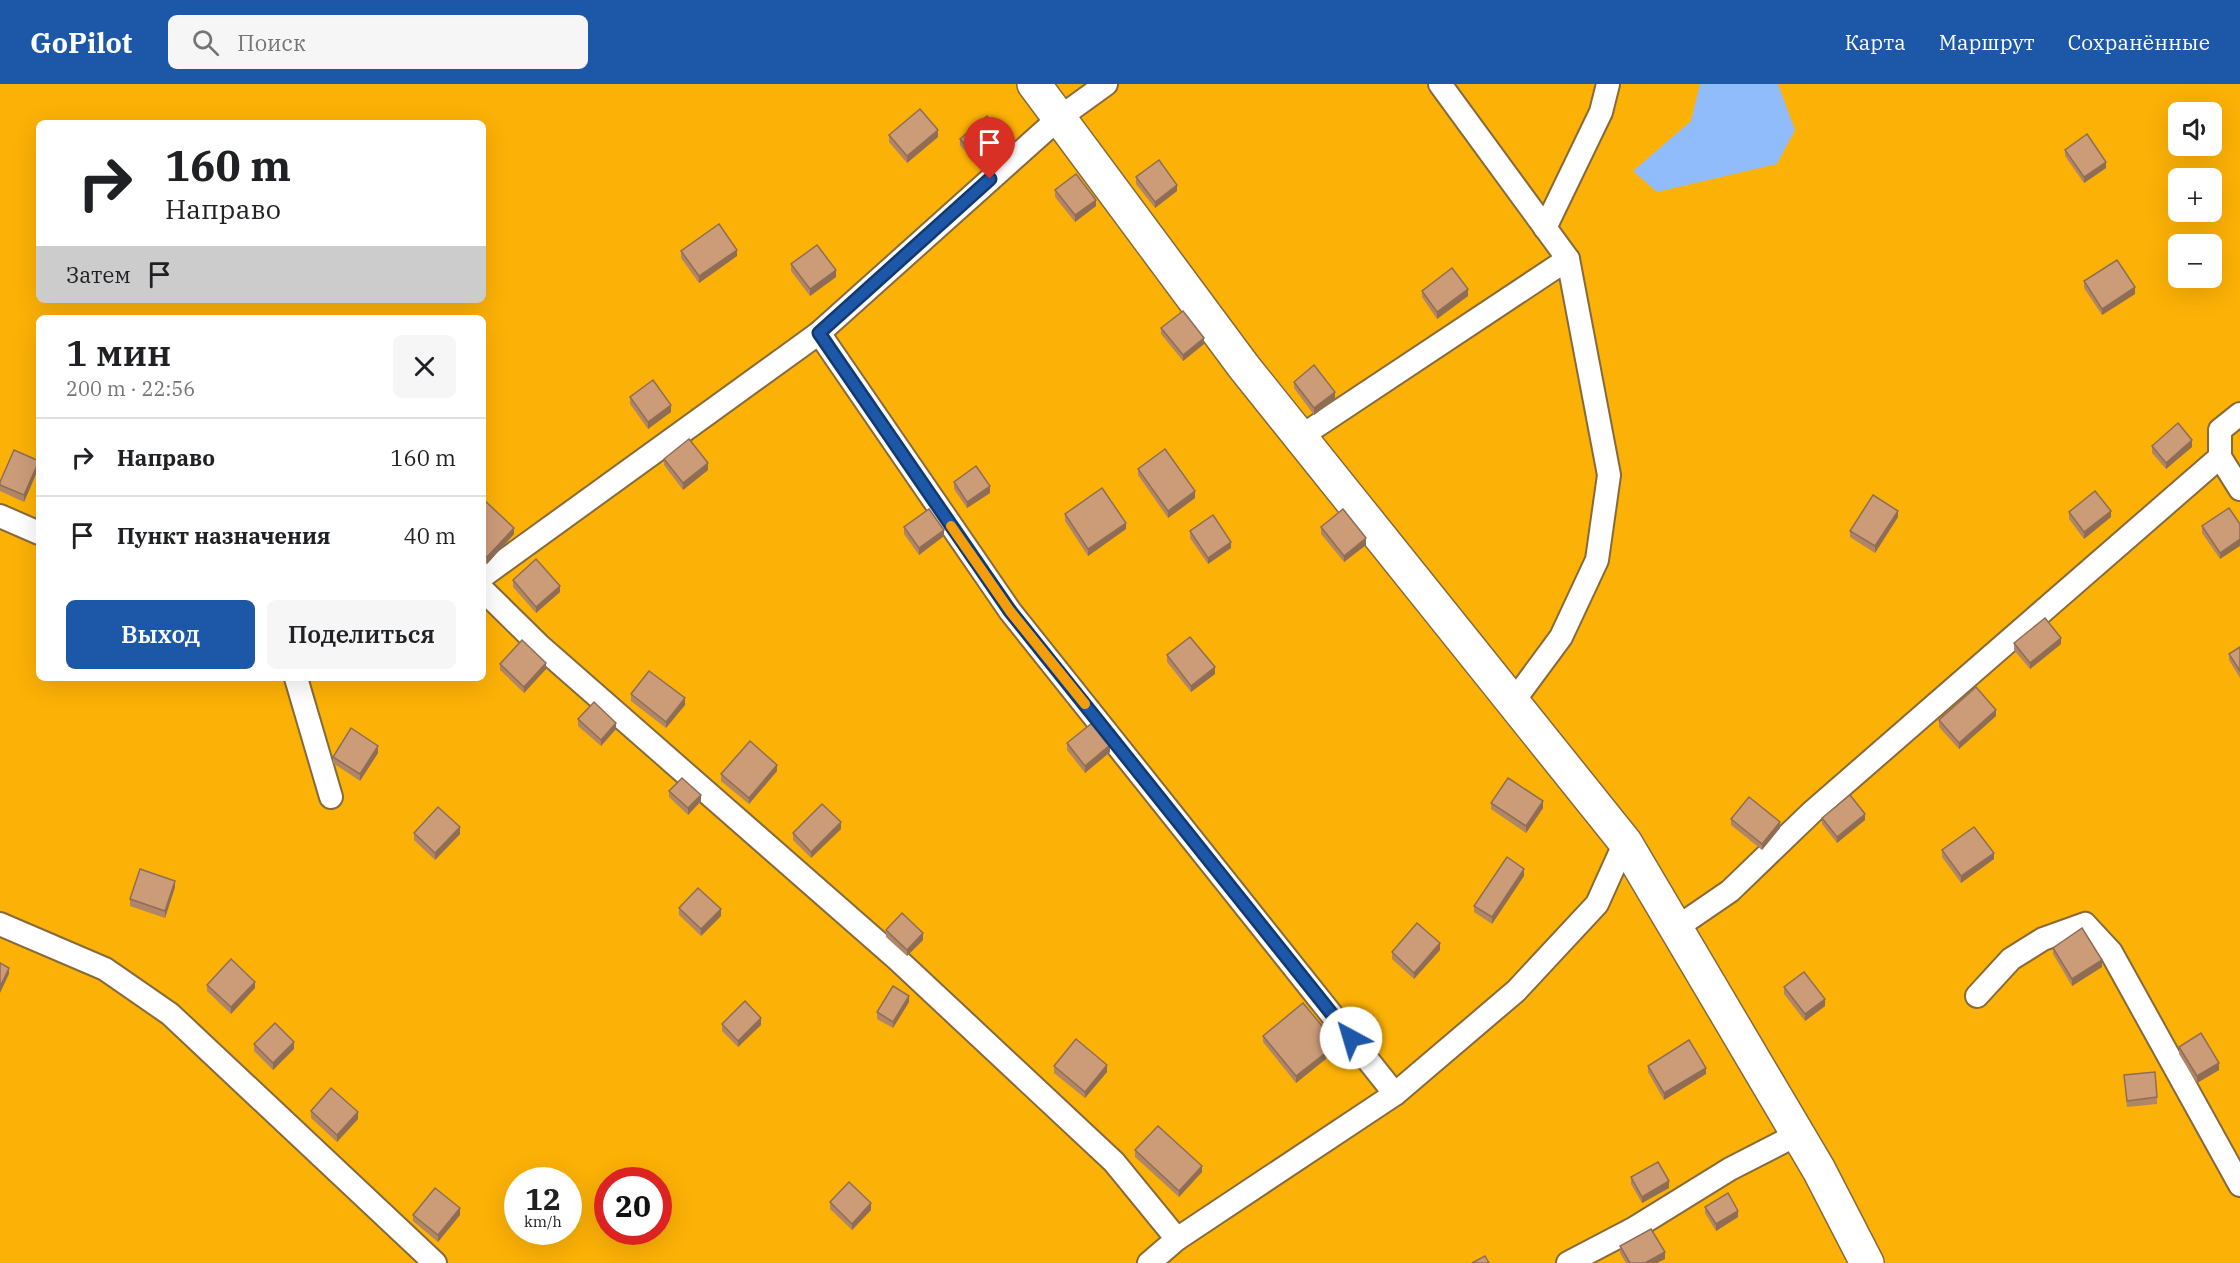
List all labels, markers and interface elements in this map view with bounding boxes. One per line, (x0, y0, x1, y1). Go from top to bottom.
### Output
search box (168, 15, 588, 69)
text: GoPilot (30, 24, 132, 61)
icon: search (189, 26, 222, 59)
text: Поиск (237, 28, 306, 57)
text: Карта (1845, 28, 1906, 56)
text: Маршрут (1939, 28, 2035, 56)
text: Сохранённые (2068, 28, 2210, 56)
map controls (2168, 102, 2222, 288)
button: sound (2168, 102, 2222, 156)
pin (964, 117, 1015, 179)
icon: arrive (973, 126, 1006, 159)
text: 160 m (165, 138, 291, 193)
icon: right (66, 144, 144, 222)
button: + (2168, 168, 2222, 222)
text: Направо (165, 191, 281, 226)
button: − (2168, 234, 2222, 288)
icon: arrive (143, 258, 176, 291)
text: Затем (66, 260, 131, 289)
text: 1 мин (66, 329, 171, 376)
button: close (393, 335, 456, 398)
text: 200 m · 22:56 (66, 375, 195, 402)
icon: right (66, 441, 99, 474)
text: Направо (117, 443, 215, 472)
text: 160 m (390, 443, 456, 472)
icon: arrive (66, 519, 99, 552)
text: Пункт назначения (117, 521, 331, 550)
text: 40 m (404, 521, 456, 550)
button: Выход (66, 600, 255, 669)
button: Поделиться (267, 600, 456, 669)
position arrow (1319, 1006, 1383, 1070)
speed limit sign: 20 (594, 1167, 672, 1245)
text: 12 (525, 1179, 561, 1218)
text: km/h (524, 1212, 562, 1231)

